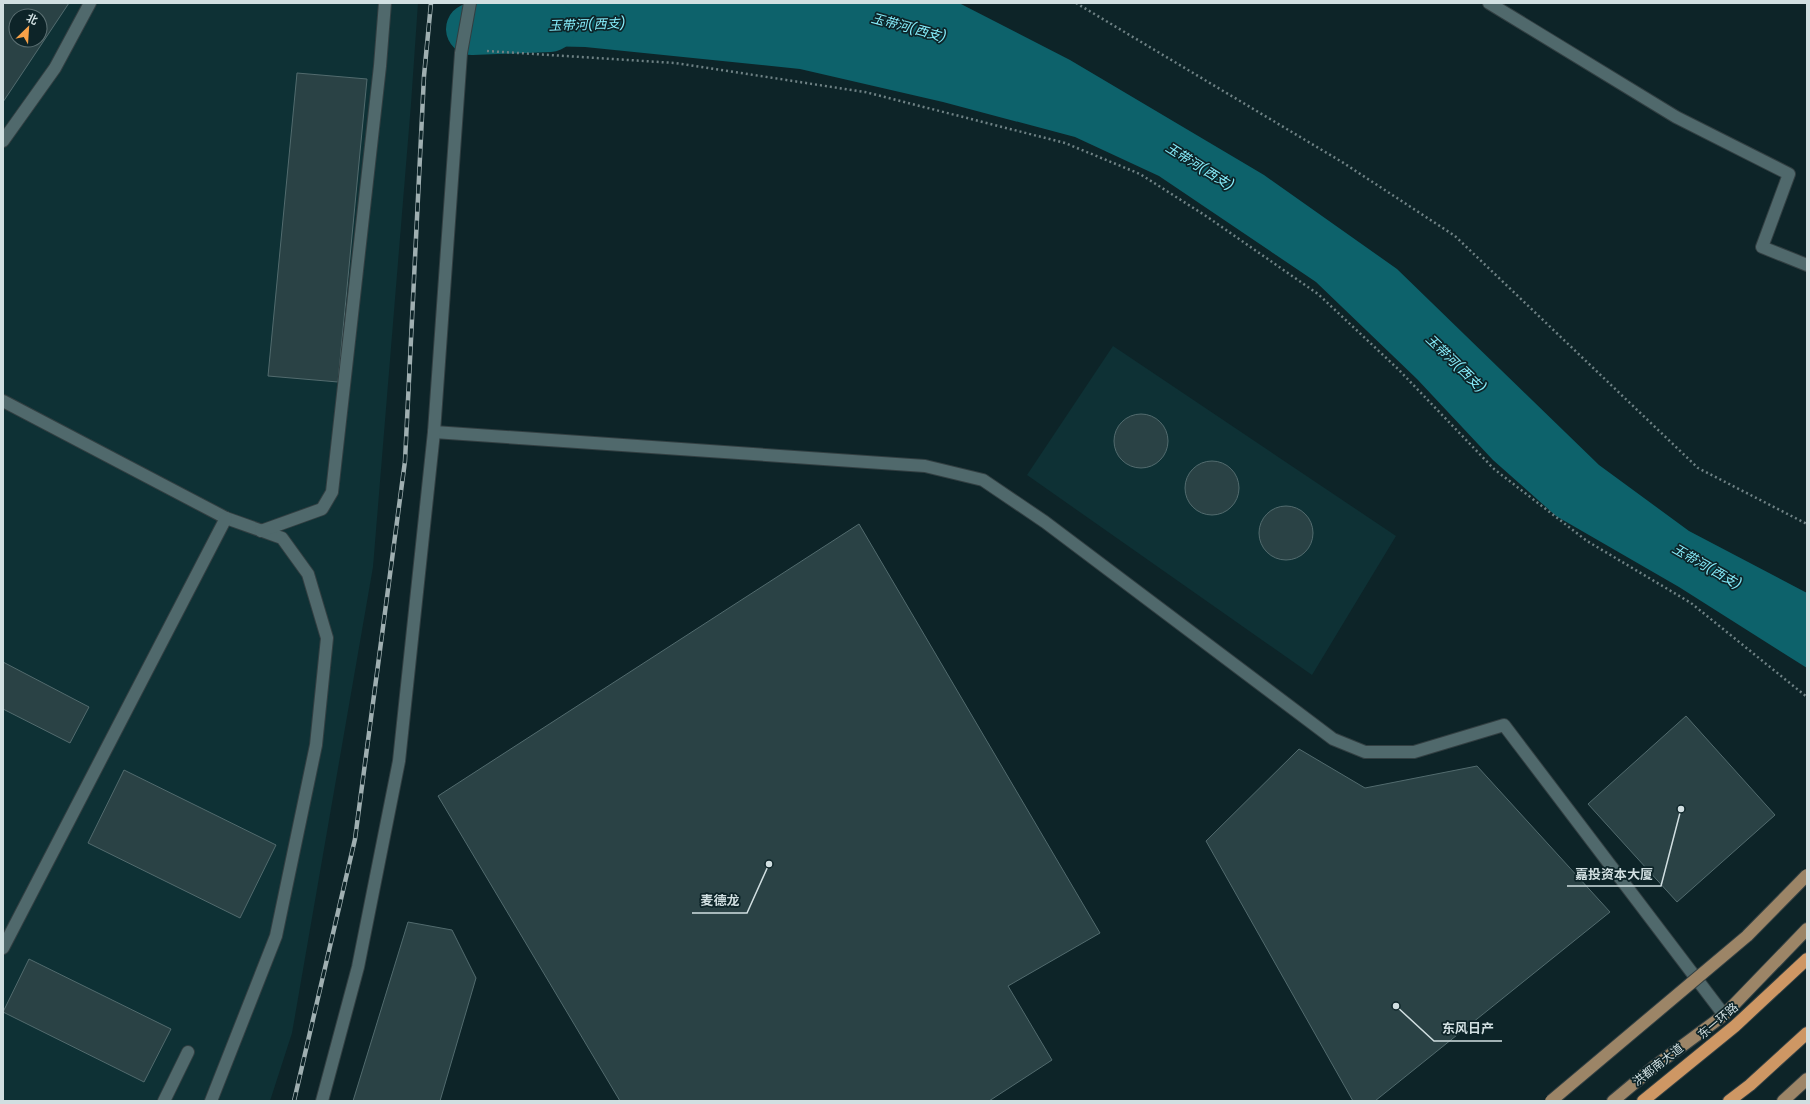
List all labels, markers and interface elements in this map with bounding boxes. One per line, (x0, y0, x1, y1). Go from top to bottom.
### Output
north arrow (8, 8, 48, 48)
water label: 玉带河(西支) (869, 8, 948, 47)
text: 北 (24, 9, 41, 29)
water label: 玉带河(西支) (548, 14, 626, 35)
water label: 玉带河(西支) (1162, 138, 1237, 195)
water label: 玉带河(西支) (1421, 330, 1490, 397)
water label: 玉带河(西支) (1669, 539, 1745, 594)
callout: 嘉投资本大厦 (1567, 861, 1661, 886)
text: 嘉投资本大厦 (1575, 865, 1653, 884)
callout: 麦德龙 (692, 888, 747, 913)
text: 麦德龙 (700, 891, 740, 910)
street label: 东一环路 (1694, 999, 1742, 1043)
callout: 东风日产 (1434, 1016, 1502, 1041)
text: 东风日产 (1442, 1019, 1494, 1038)
street label: 洪都南大道 (1629, 1039, 1687, 1090)

